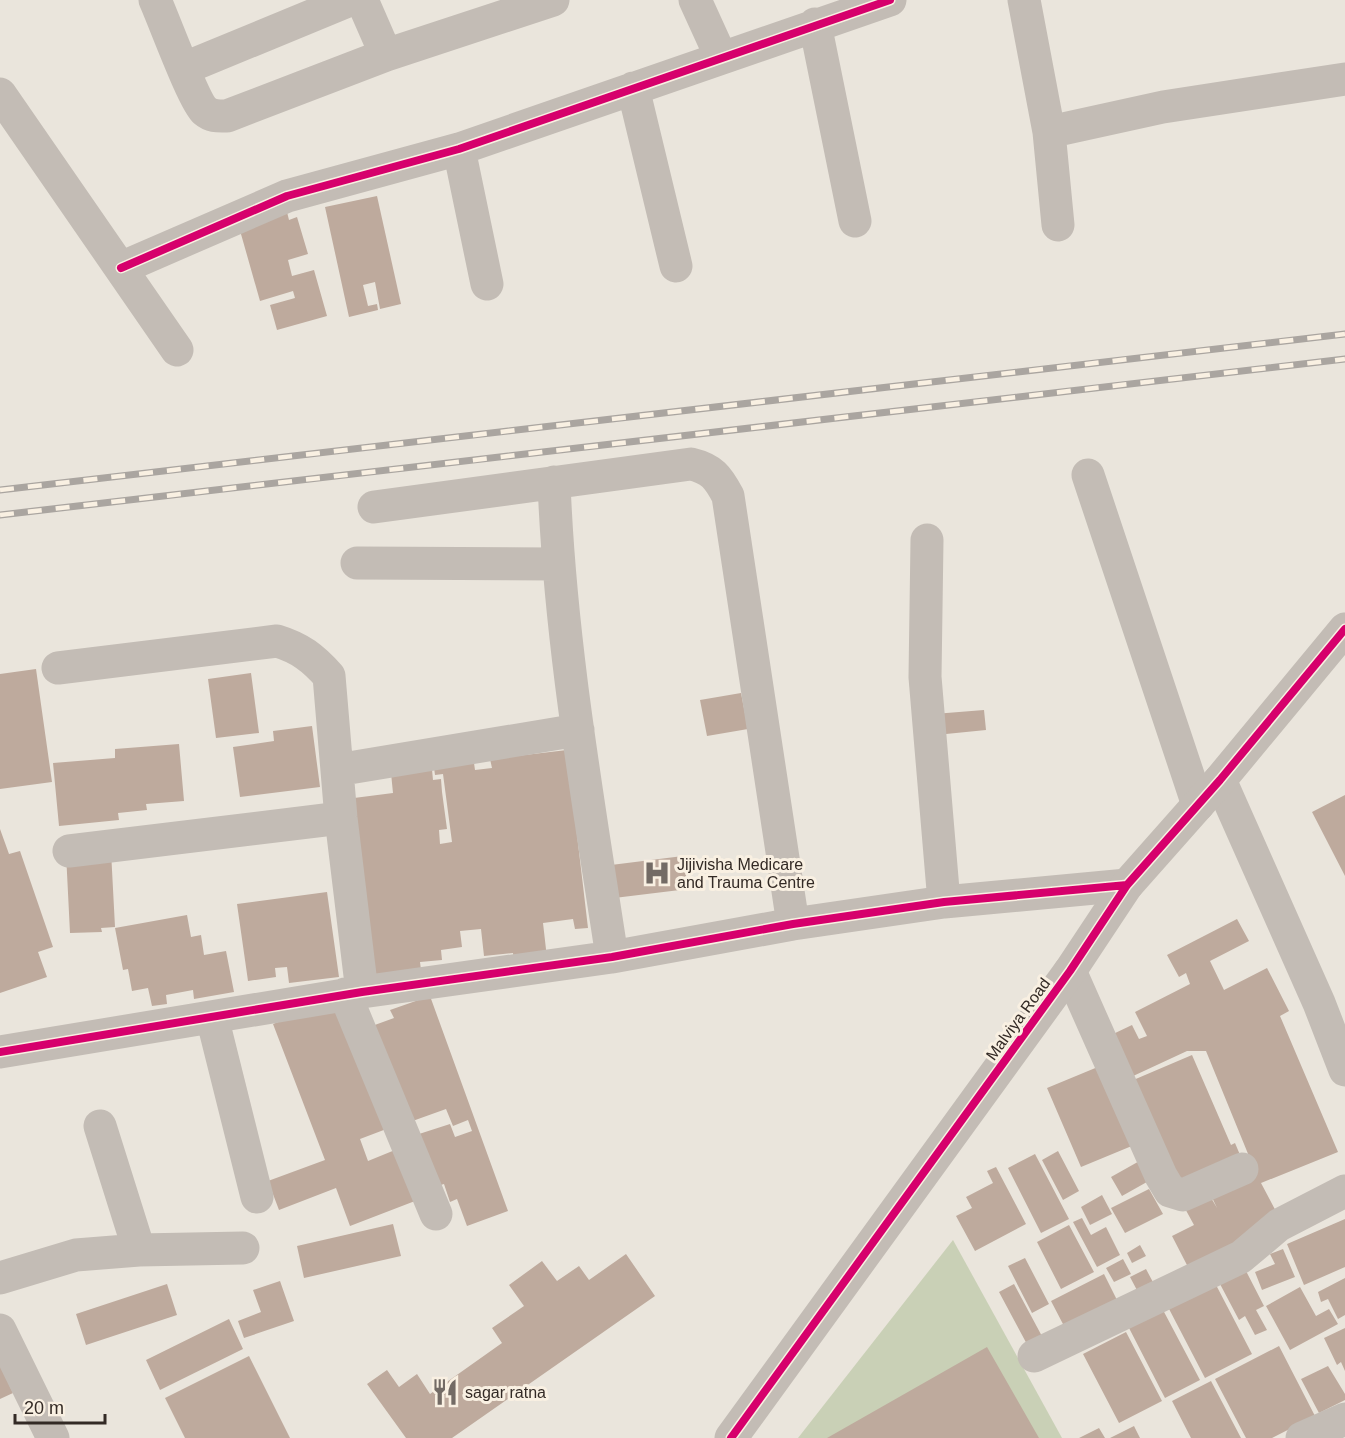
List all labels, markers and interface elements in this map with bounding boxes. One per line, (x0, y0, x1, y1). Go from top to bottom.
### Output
place label: Jijivisha Medicare and Trauma Centre (677, 856, 815, 891)
hospital icon: Jijivisha Medicare and Trauma Centre (642, 858, 672, 888)
street label: Malviya Road (983, 975, 1053, 1063)
restaurant icon: sagar ratna (430, 1377, 460, 1407)
place label: sagar ratna (465, 1384, 546, 1401)
scale bar (15, 1387, 105, 1425)
text: 20 m (24, 1398, 64, 1418)

